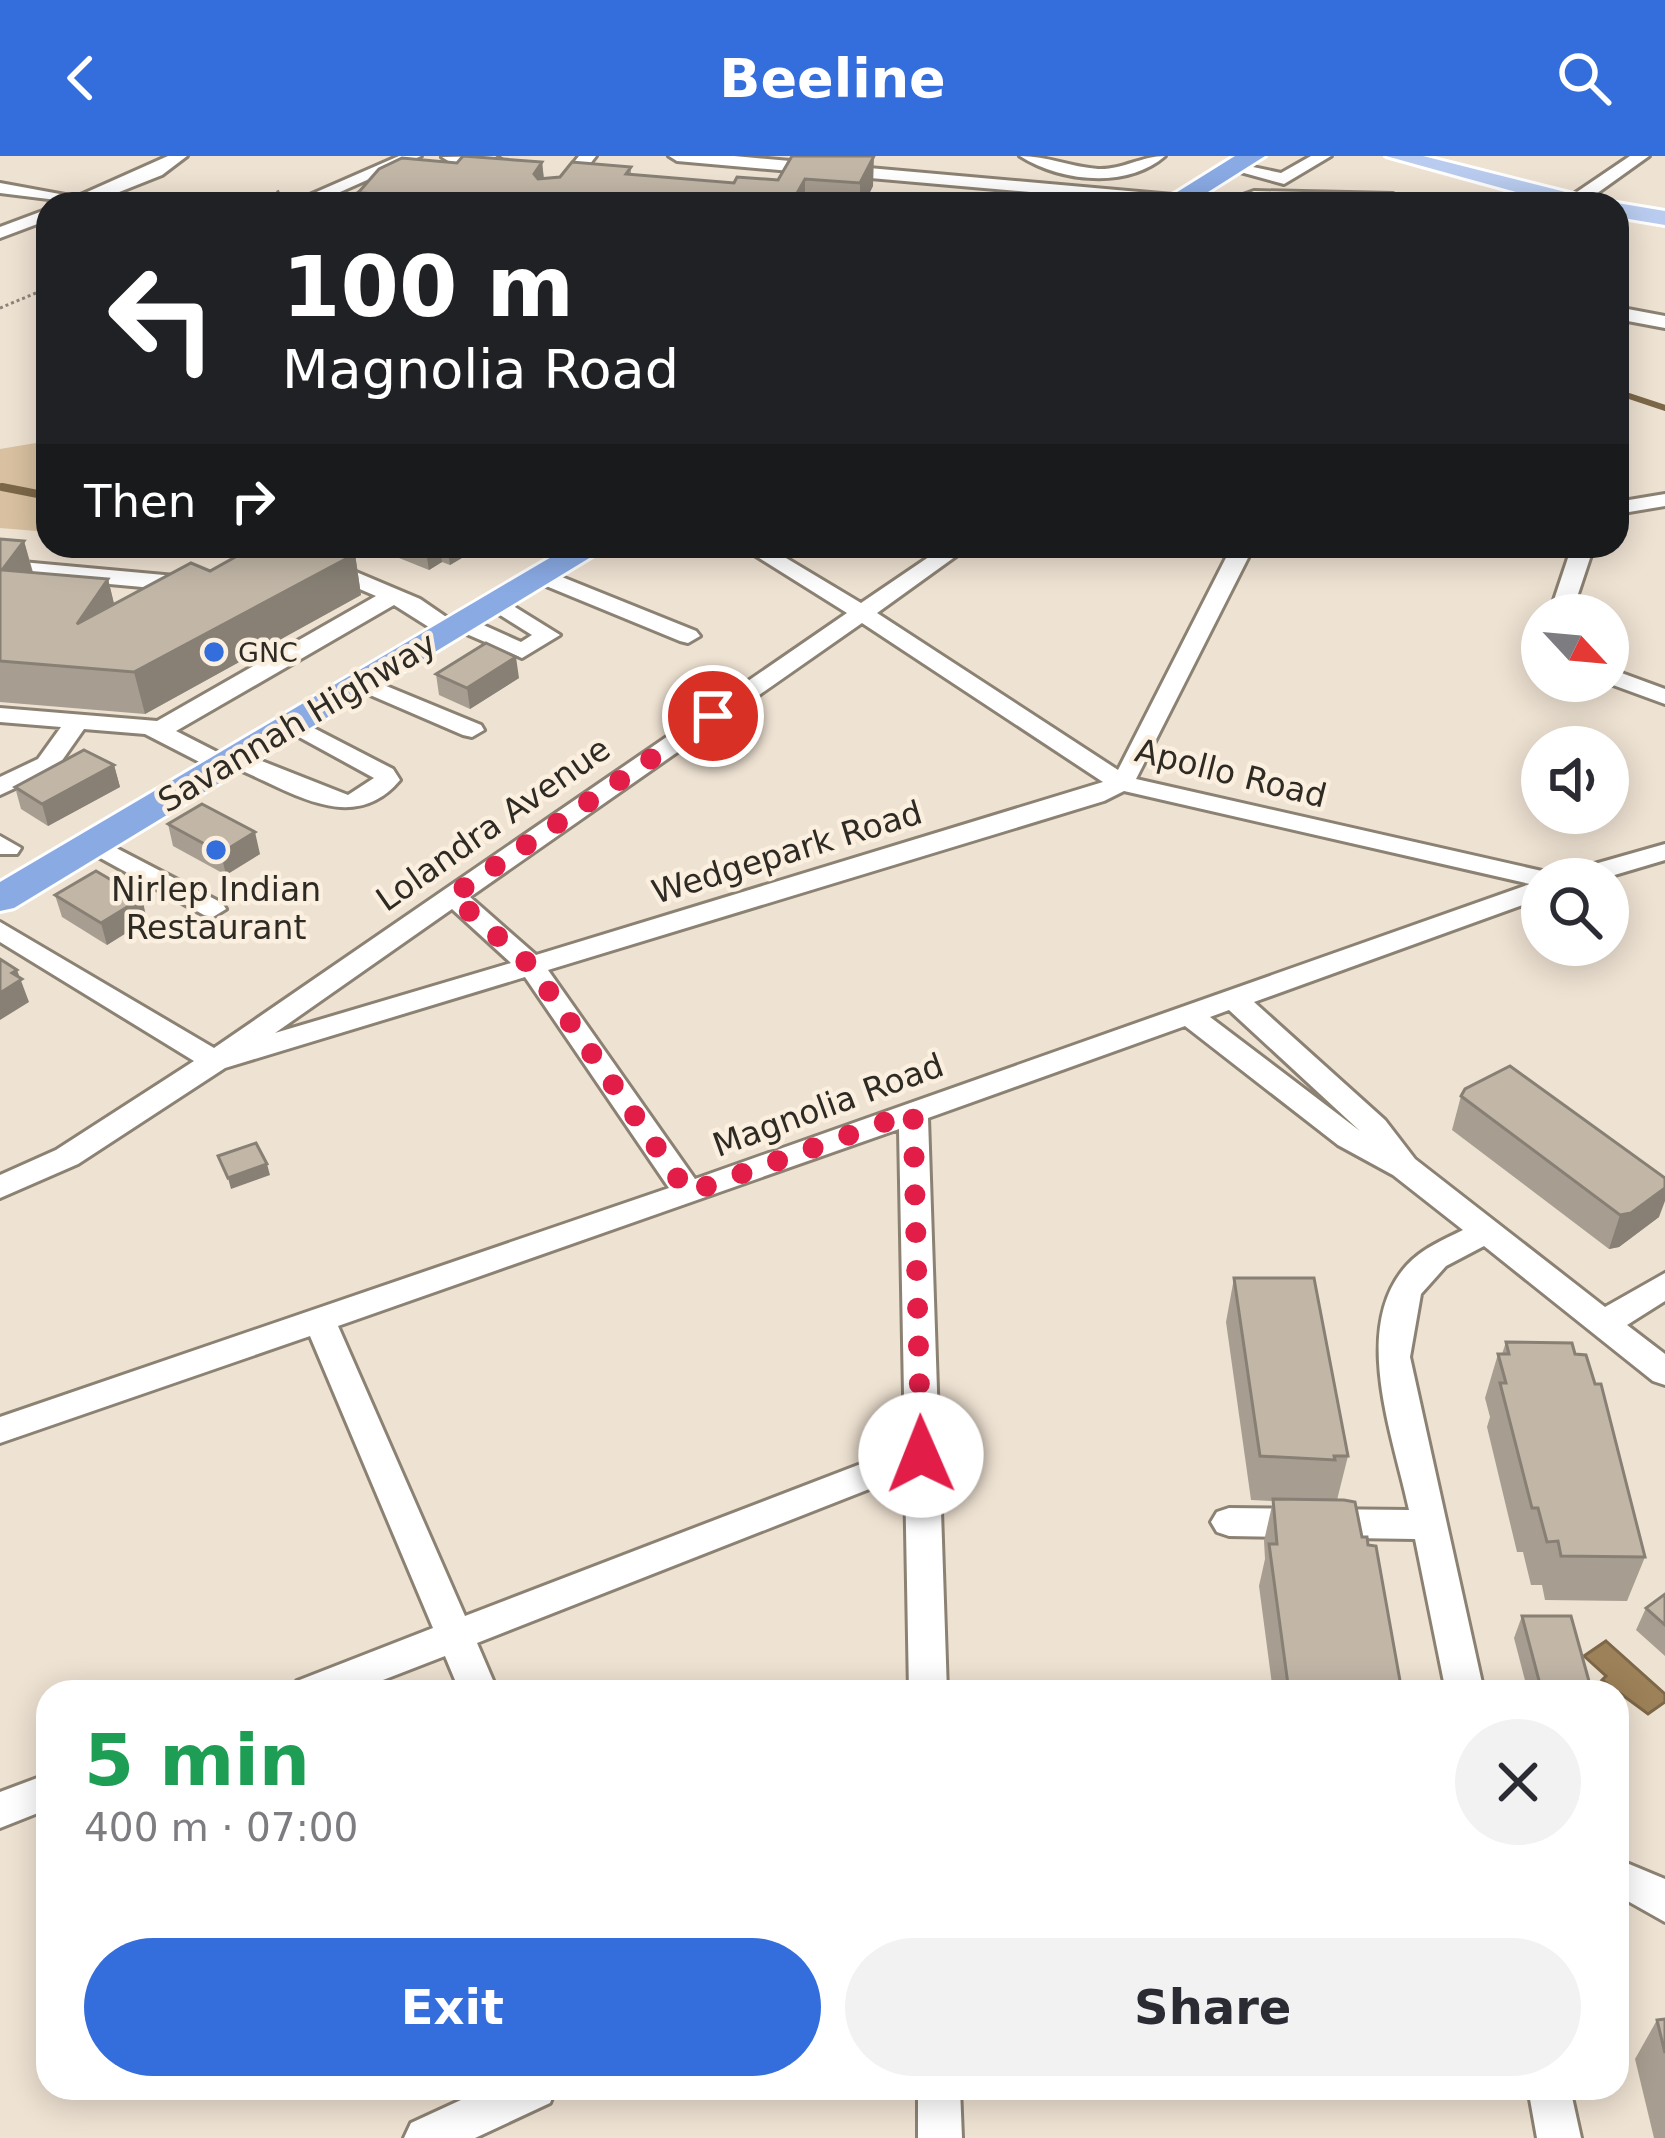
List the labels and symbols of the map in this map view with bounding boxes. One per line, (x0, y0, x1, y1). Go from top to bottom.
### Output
north arrow (1521, 594, 1629, 702)
street label: Savannah Highway (151, 624, 443, 820)
place label: GNC (238, 637, 298, 668)
marker: GNC (201, 639, 227, 665)
pin (662, 665, 764, 767)
street label: Lolandra Avenue (369, 729, 617, 919)
street label: Apollo Road (1131, 730, 1331, 816)
street label: Wedgepark Road (647, 792, 927, 912)
marker: Nirlep Indian Restaurant (203, 837, 229, 863)
place label: Nirlep Indian Restaurant (111, 870, 321, 947)
street label: Magnolia Road (707, 1045, 949, 1165)
position arrow (858, 1392, 984, 1518)

